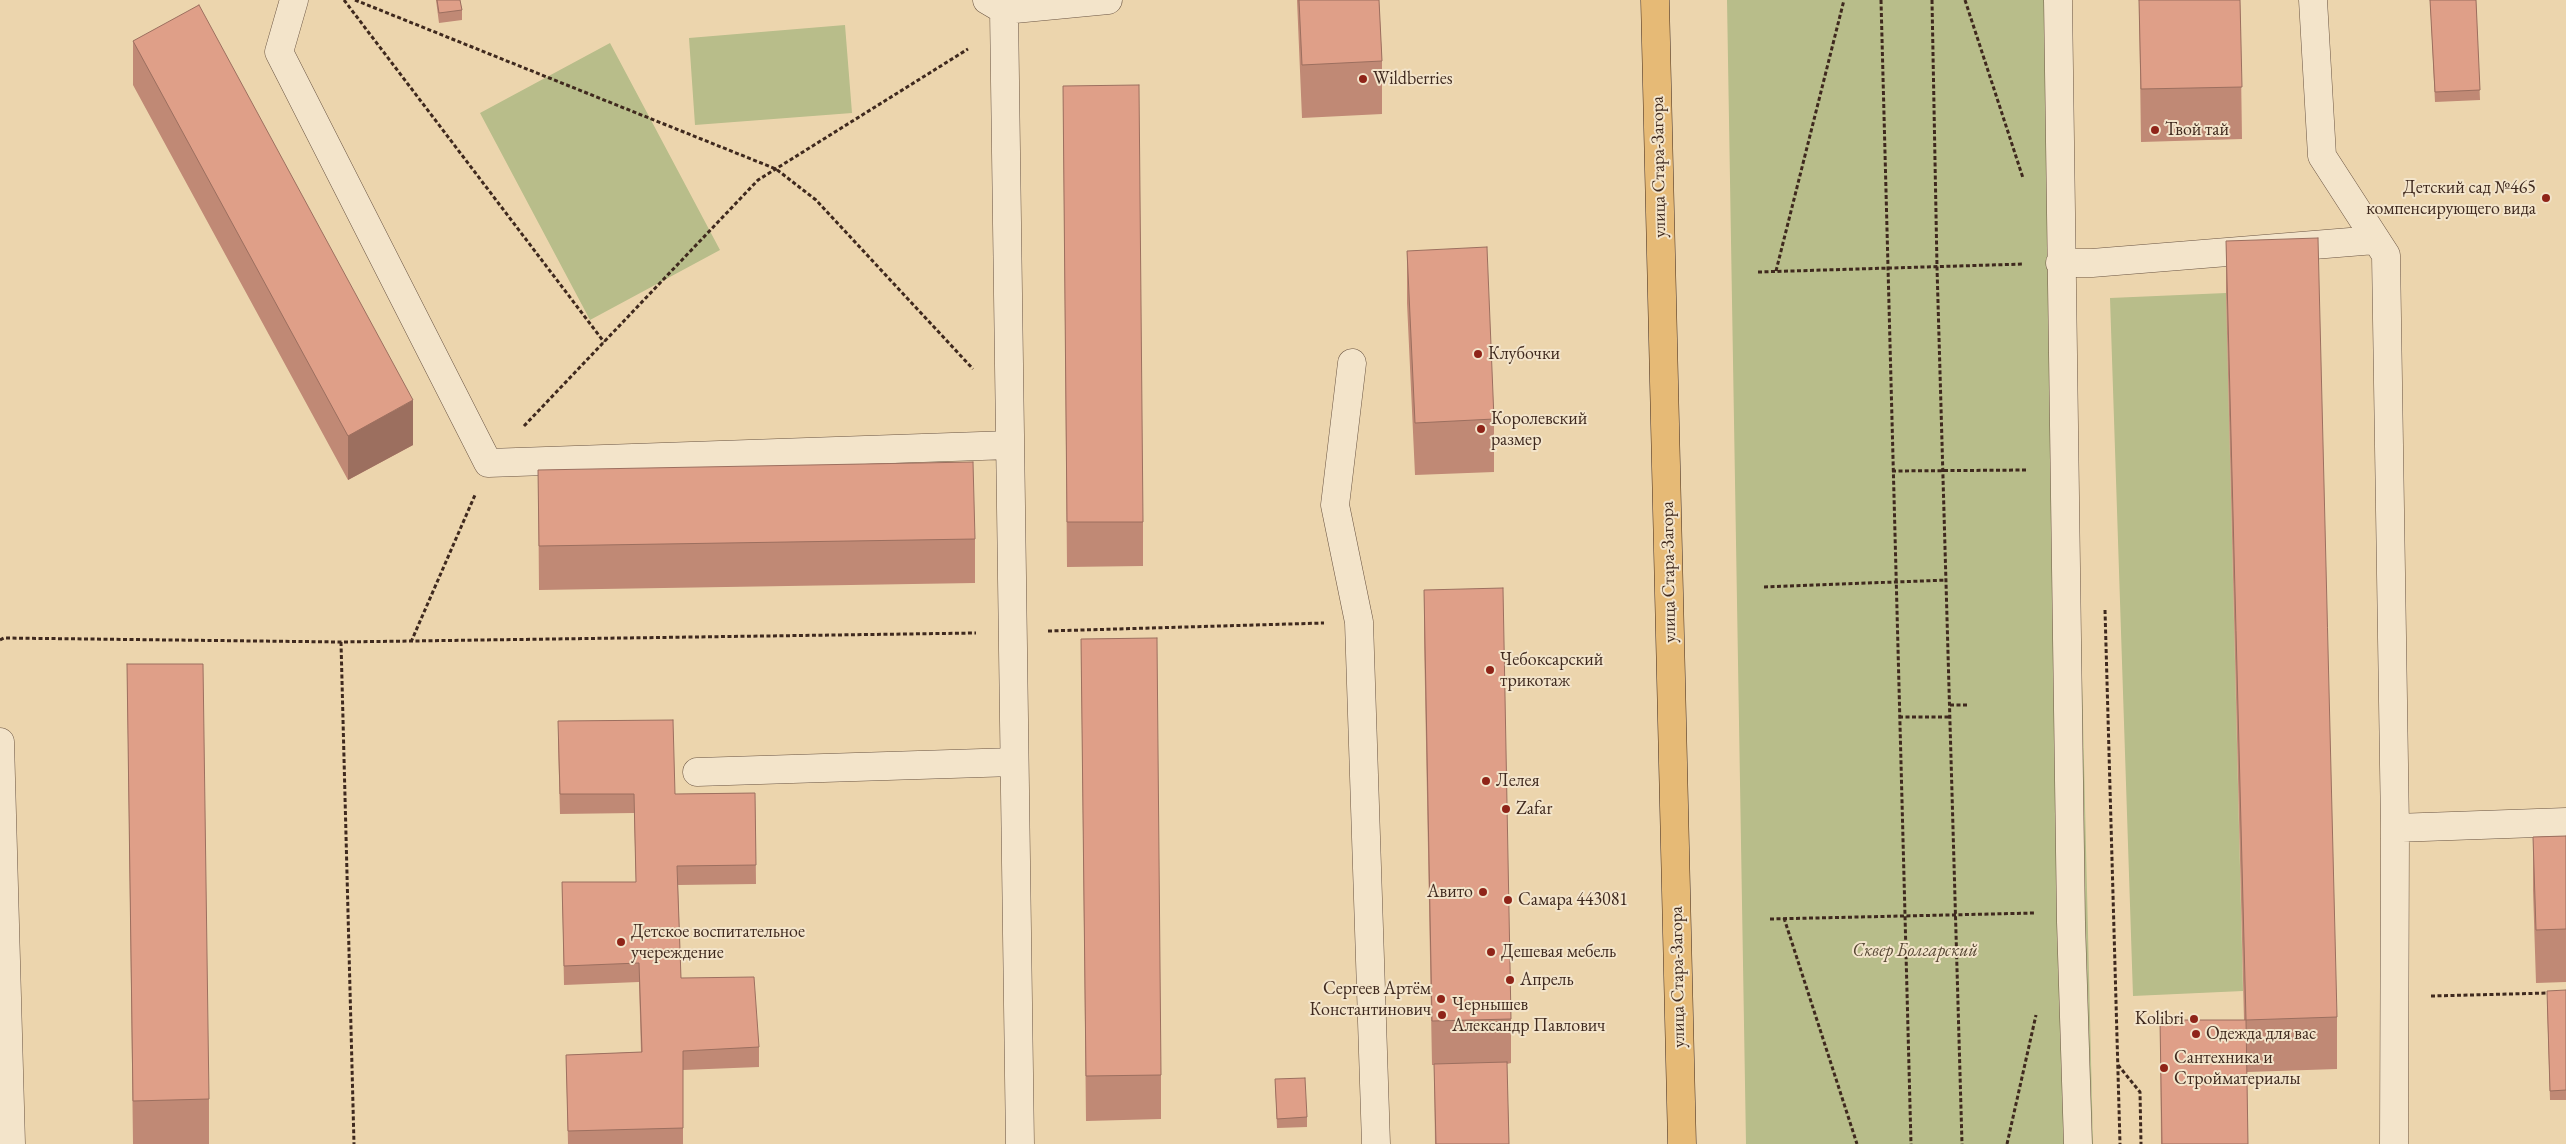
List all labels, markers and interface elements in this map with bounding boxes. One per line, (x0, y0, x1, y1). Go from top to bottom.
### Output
place label: Wildberries (1373, 68, 1453, 90)
marker: Wildberries (1357, 73, 1369, 85)
street label: улица Стара-Загора (1647, 96, 1671, 238)
place label: Твой тай (2165, 119, 2229, 141)
marker: Твой тай (2149, 124, 2161, 136)
place label: Детский сад №465 компенсирующего вида (2366, 177, 2536, 220)
marker: Детский сад №465 компенсирующего вида (2540, 192, 2552, 204)
place label: Клубочки (1488, 343, 1560, 365)
marker: Клубочки (1472, 348, 1484, 360)
place label: Королевский размер (1491, 408, 1587, 450)
marker: Королевский размер (1475, 423, 1487, 435)
street label: улица Стара-Загора (1657, 501, 1681, 643)
place label: Чебоксарский трикотаж (1500, 649, 1603, 692)
marker: Чебоксарский трикотаж (1484, 664, 1496, 676)
place label: Лелея (1496, 770, 1540, 792)
marker: Лелея (1480, 775, 1492, 787)
place label: Zafar (1516, 798, 1553, 820)
marker: Zafar (1500, 803, 1512, 815)
place label: Авито (1427, 881, 1473, 903)
marker: Авито (1477, 886, 1489, 898)
place label: Самара 443081 (1518, 889, 1628, 911)
marker: Самара 443081 (1502, 894, 1514, 906)
street label: улица Стара-Загора (1666, 906, 1690, 1048)
place label: Детское воспитательное учереждение (631, 921, 805, 964)
marker: Детское воспитательное учереждение (615, 936, 627, 948)
park label: Сквер Болгарский (1852, 940, 1978, 962)
place label: Дешевая мебель (1501, 941, 1616, 963)
marker: Дешевая мебель (1485, 946, 1497, 958)
place label: Апрель (1520, 969, 1574, 991)
marker: Апрель (1504, 974, 1516, 986)
place label: Сергеев Артём Константинович (1310, 978, 1431, 1021)
marker: Сергеев Артём Константинович (1435, 993, 1447, 1005)
place label: Чернышев Александр Павлович (1452, 994, 1605, 1036)
place label: Kolibri (2135, 1008, 2184, 1030)
marker: Чернышев Александр Павлович (1436, 1009, 1448, 1021)
marker: Kolibri (2188, 1013, 2200, 1025)
place label: Одежда для вас (2206, 1023, 2316, 1045)
marker: Одежда для вас (2190, 1028, 2202, 1040)
place label: Сантехника и Стройматериалы (2174, 1047, 2300, 1090)
marker: Сантехника и Стройматериалы (2158, 1062, 2170, 1074)

